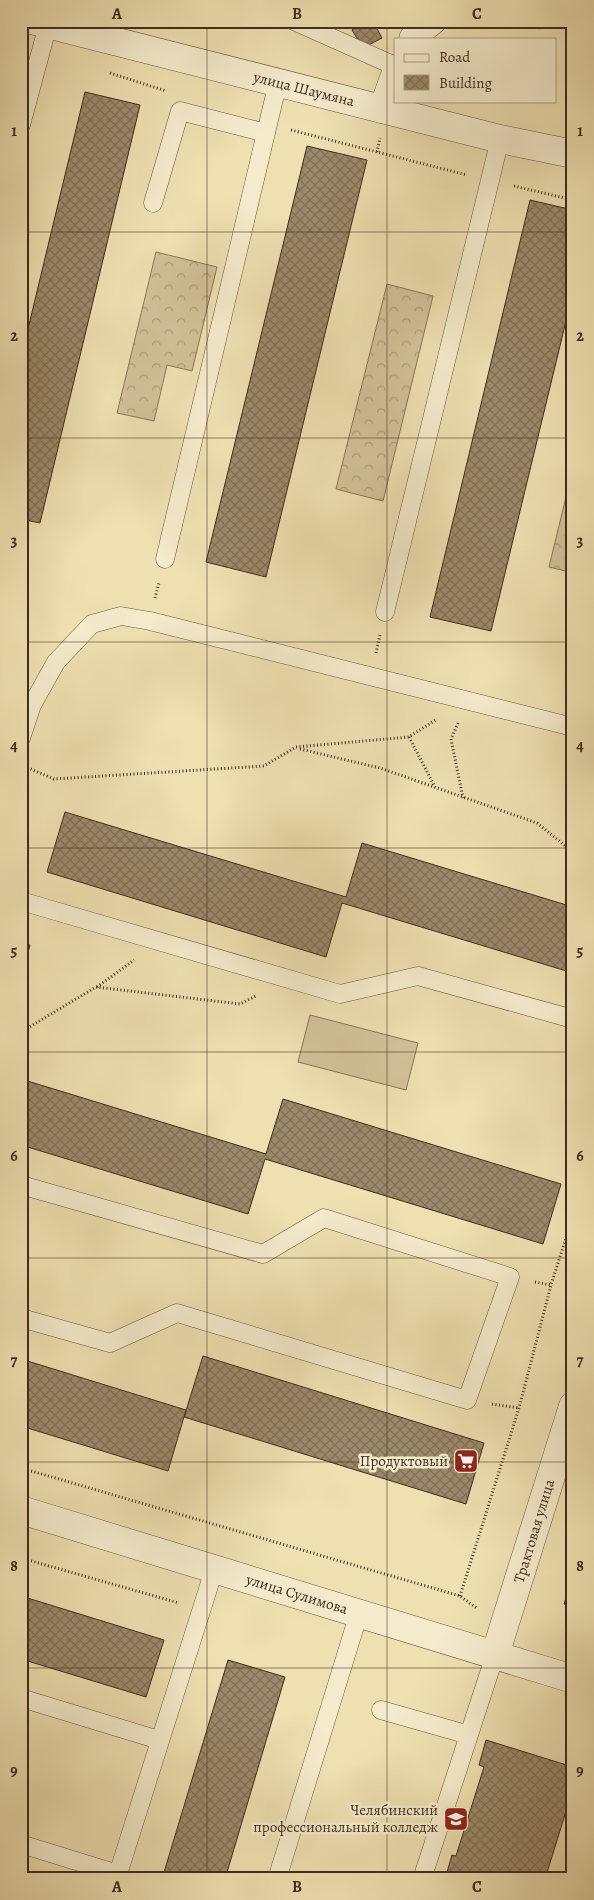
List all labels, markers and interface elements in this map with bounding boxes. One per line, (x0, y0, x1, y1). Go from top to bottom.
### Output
text: A (111, 3, 123, 25)
text: B (292, 3, 302, 25)
text: C (472, 3, 482, 25)
legend (394, 38, 556, 102)
text: Road (439, 47, 471, 67)
street label: улица Шаумяна (250, 67, 357, 111)
text: Building (439, 73, 492, 93)
text: 1 (11, 120, 17, 142)
text: 1 (577, 120, 583, 142)
text: 2 (10, 325, 18, 347)
text: 2 (576, 325, 584, 347)
text: 3 (11, 530, 18, 552)
text: 3 (577, 530, 584, 552)
text: 4 (10, 735, 18, 757)
text: 4 (576, 735, 584, 757)
text: 5 (11, 940, 18, 962)
text: 5 (577, 940, 584, 962)
text: 6 (10, 1145, 18, 1167)
text: 6 (576, 1145, 584, 1167)
text: 7 (11, 1350, 18, 1372)
text: 7 (577, 1350, 584, 1372)
supermarket icon: Продуктовый (453, 1448, 479, 1474)
place label: Продуктовый (360, 1451, 448, 1471)
street label: Трактовая улица (509, 1477, 559, 1585)
text: 8 (10, 1555, 18, 1577)
text: 8 (576, 1555, 584, 1577)
street label: улица Сулимова (243, 1569, 350, 1619)
text: 9 (10, 1760, 18, 1782)
text: 9 (576, 1760, 584, 1782)
place label: Челябинский профессиональный колледж (253, 1800, 438, 1837)
school or university icon: Челябинский профессиональный колледж (443, 1806, 469, 1832)
text: A (111, 1876, 123, 1898)
text: B (292, 1876, 302, 1898)
text: C (472, 1876, 482, 1898)

